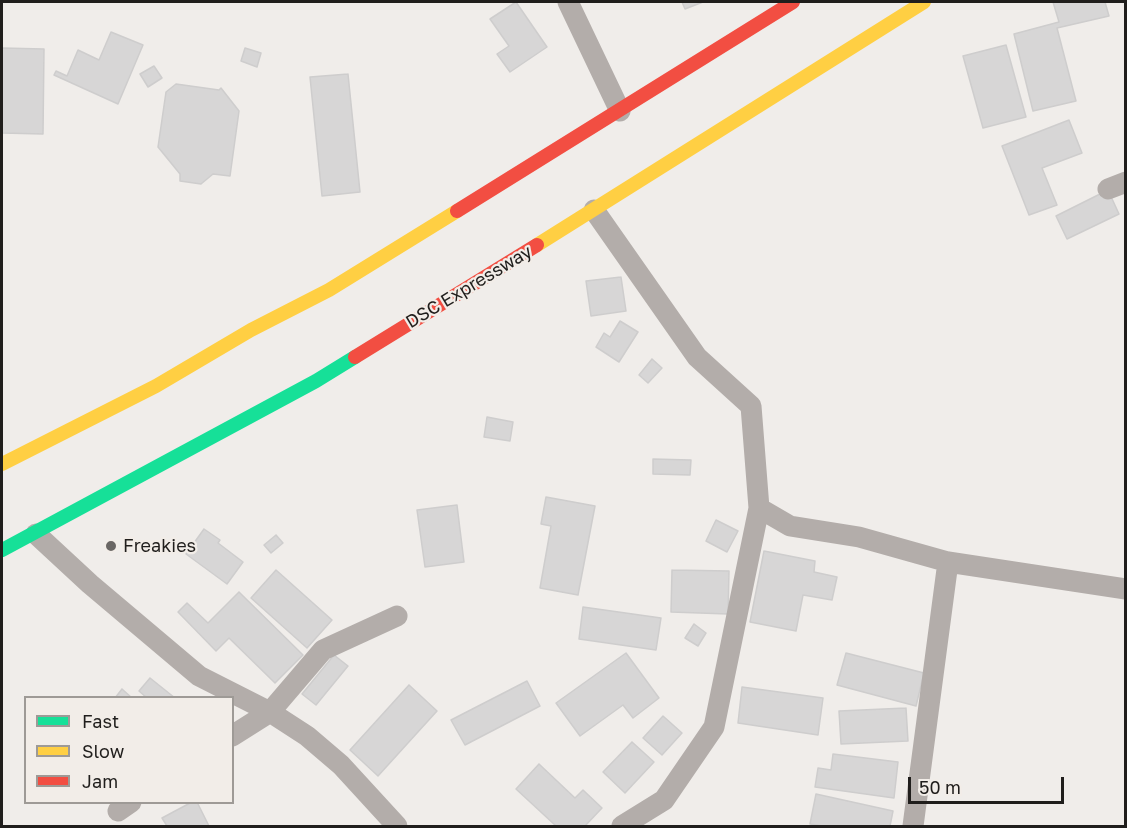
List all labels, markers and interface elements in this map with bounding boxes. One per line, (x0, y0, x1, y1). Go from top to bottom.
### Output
street label: DSC Expressway (402, 241, 536, 333)
place label: Freakies (123, 535, 196, 557)
marker: Freakies (104, 539, 118, 553)
legend (24, 696, 234, 804)
text: Fast (82, 710, 119, 732)
text: Slow (82, 740, 124, 762)
scale bar (911, 765, 1067, 803)
text: Jam (82, 770, 118, 792)
text: 50 m (919, 776, 961, 798)

